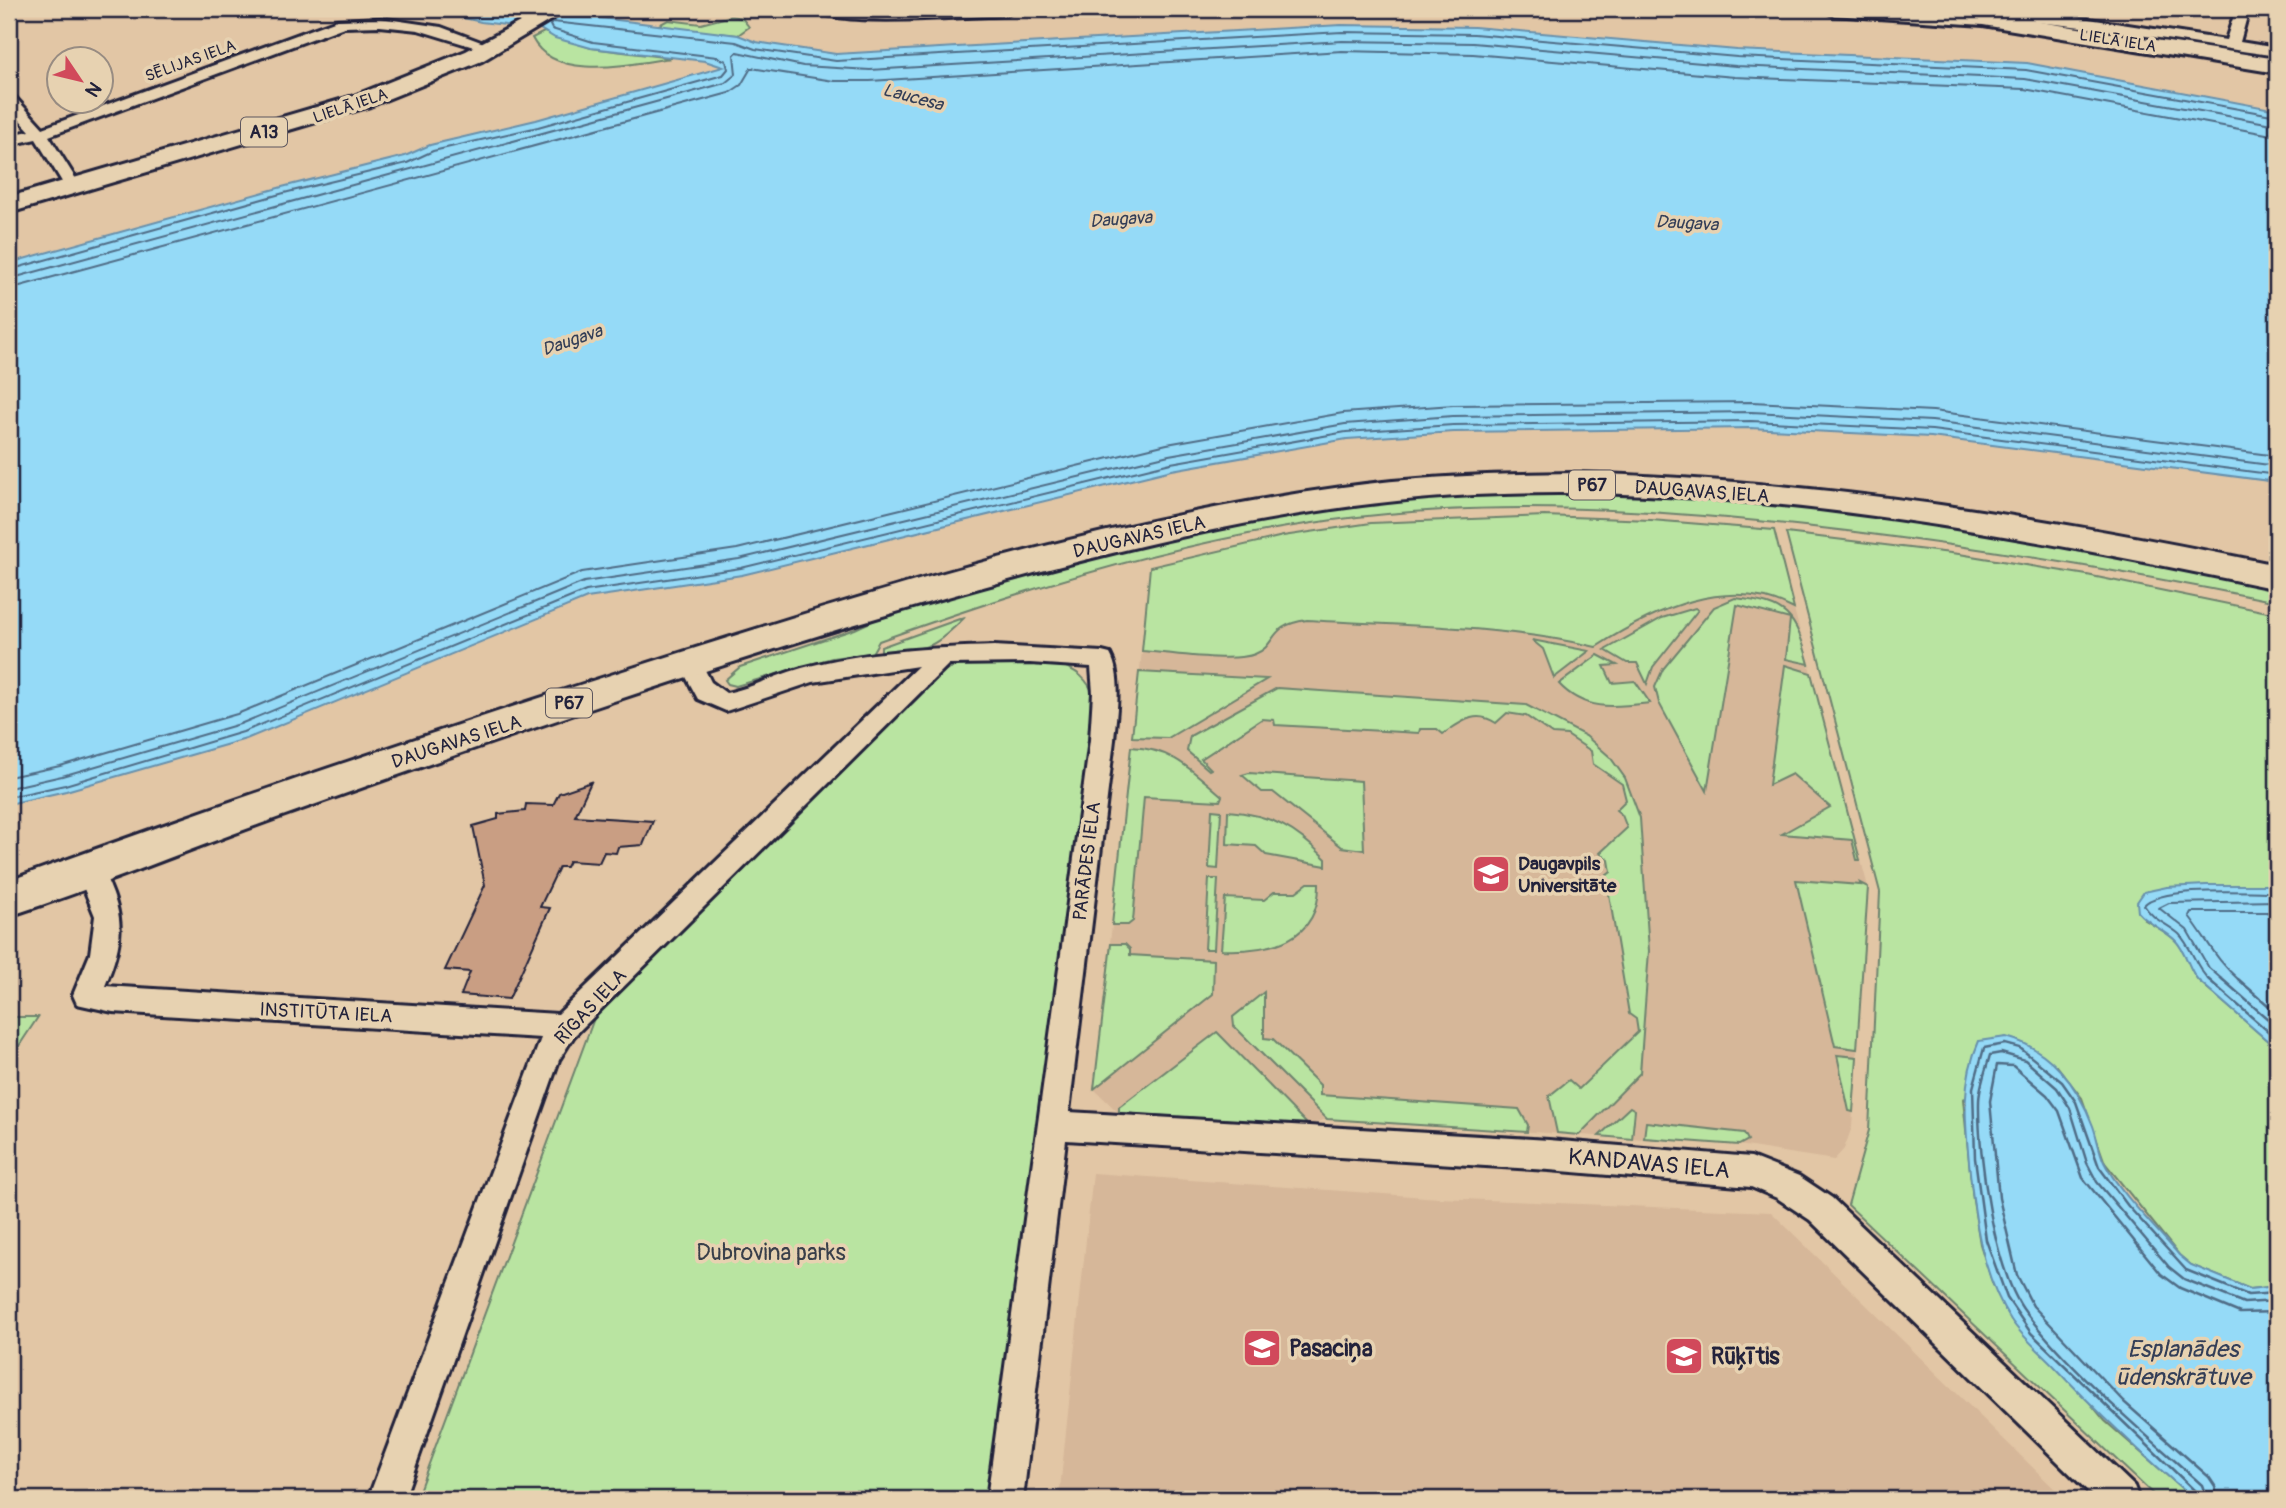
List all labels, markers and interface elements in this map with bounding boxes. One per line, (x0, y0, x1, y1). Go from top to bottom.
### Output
street label: LIELĀ IELA (2078, 25, 2158, 57)
street label: SĒLIJAS IELA (142, 35, 238, 87)
north arrow (46, 46, 116, 116)
text: N (80, 77, 107, 101)
water label: Laucesa (880, 78, 947, 117)
street label: LIELĀ IELA (310, 84, 390, 128)
road number: A13 (241, 118, 287, 146)
water label: Daugava (1089, 206, 1155, 233)
water label: Daugava (1655, 210, 1720, 237)
water label: Daugava (539, 319, 607, 361)
road number: P67 (1569, 471, 1615, 500)
street label: DAUGAVAS IELA (1634, 475, 1770, 509)
street label: DAUGAVAS IELA (1071, 510, 1208, 564)
road number: P67 (546, 688, 592, 718)
street label: DAUGAVAS IELA (388, 710, 524, 774)
street label: PARĀDES IELA (1068, 800, 1106, 922)
place label: Daugavpils Universitāte (1518, 852, 1617, 898)
school or university icon: Daugavpils Universitāte (1470, 853, 1512, 895)
street label: RĪGAS IELA (550, 964, 632, 1050)
street label: INSTITŪTA IELA (259, 998, 393, 1028)
street label: KANDAVAS IELA (1567, 1142, 1731, 1185)
park label: Dubrovina parks (696, 1238, 846, 1267)
school or university icon: Pasaciņa (1241, 1327, 1283, 1369)
place label: Pasaciņa (1289, 1334, 1373, 1363)
school or university icon: Rūķītis (1663, 1335, 1705, 1377)
water label: Esplanādes ūdenskrātuve (2116, 1335, 2253, 1392)
place label: Rūķītis (1711, 1342, 1780, 1371)

